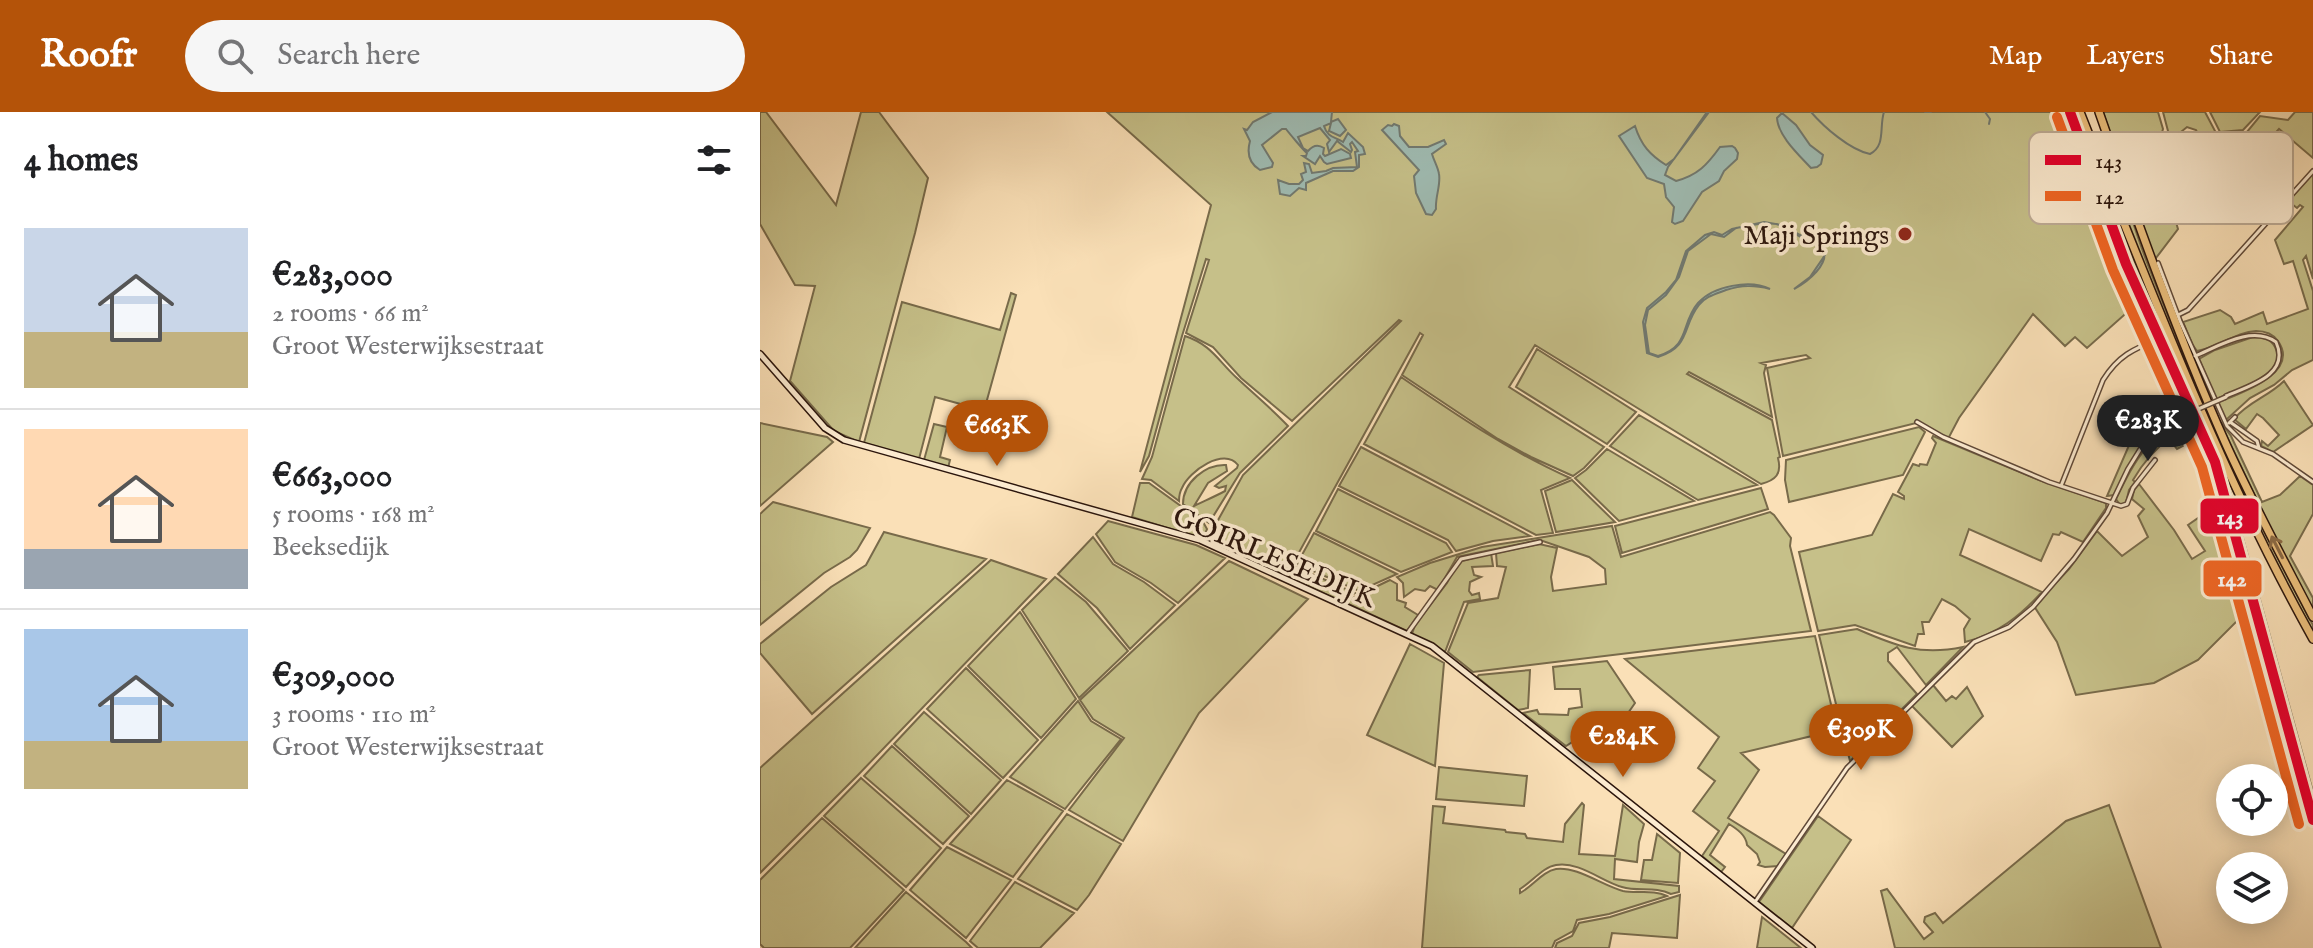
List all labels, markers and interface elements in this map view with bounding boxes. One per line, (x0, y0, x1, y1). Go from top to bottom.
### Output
search box (185, 20, 745, 92)
text: Roofr (40, 32, 137, 80)
icon: search (213, 34, 257, 78)
text: Search here (277, 37, 420, 75)
text: Map (1989, 39, 2042, 74)
text: Layers (2086, 39, 2165, 74)
text: Share (2209, 39, 2273, 74)
legend (2029, 132, 2293, 224)
icon: filters (692, 138, 736, 182)
text: 4 homes (24, 139, 138, 182)
text: 143 (2095, 148, 2122, 176)
text: 142 (2095, 184, 2124, 212)
place label: Maji Springs (1743, 219, 1889, 254)
marker: Maji Springs (1896, 225, 1914, 243)
text: €283,000 (272, 254, 393, 297)
icon: home (88, 260, 184, 356)
text: 2 rooms · 66 m² (272, 297, 429, 330)
text: Groot Westerwijksestraat (272, 330, 544, 363)
pin: €283K (2092, 395, 2204, 463)
pin: €663K (941, 400, 1053, 468)
text: €283K (2115, 404, 2181, 437)
text: €663K (964, 409, 1030, 442)
text: €663,000 (272, 455, 392, 498)
icon: home (88, 461, 184, 557)
line badge: 143 (2199, 497, 2260, 535)
text: 5 rooms · 168 m² (272, 498, 435, 531)
street label: GOIRLESEDIJK (1167, 500, 1382, 617)
text: 143 (2216, 504, 2244, 532)
text: Beeksedijk (272, 531, 389, 564)
one-way arrow (2269, 536, 2285, 560)
line badge: 142 (2202, 559, 2263, 598)
text: 142 (2217, 566, 2247, 594)
text: €309,000 (272, 655, 395, 698)
icon: home (88, 661, 184, 757)
text: 3 rooms · 110 m² (272, 698, 436, 731)
pin: €309K (1805, 704, 1917, 772)
pin: €284K (1567, 711, 1679, 779)
text: €309K (1827, 713, 1895, 746)
text: €284K (1588, 720, 1658, 753)
text: Groot Westerwijksestraat (272, 731, 544, 764)
map controls (2216, 764, 2288, 924)
button: locate (2216, 764, 2288, 836)
button: layers (2216, 852, 2288, 924)

